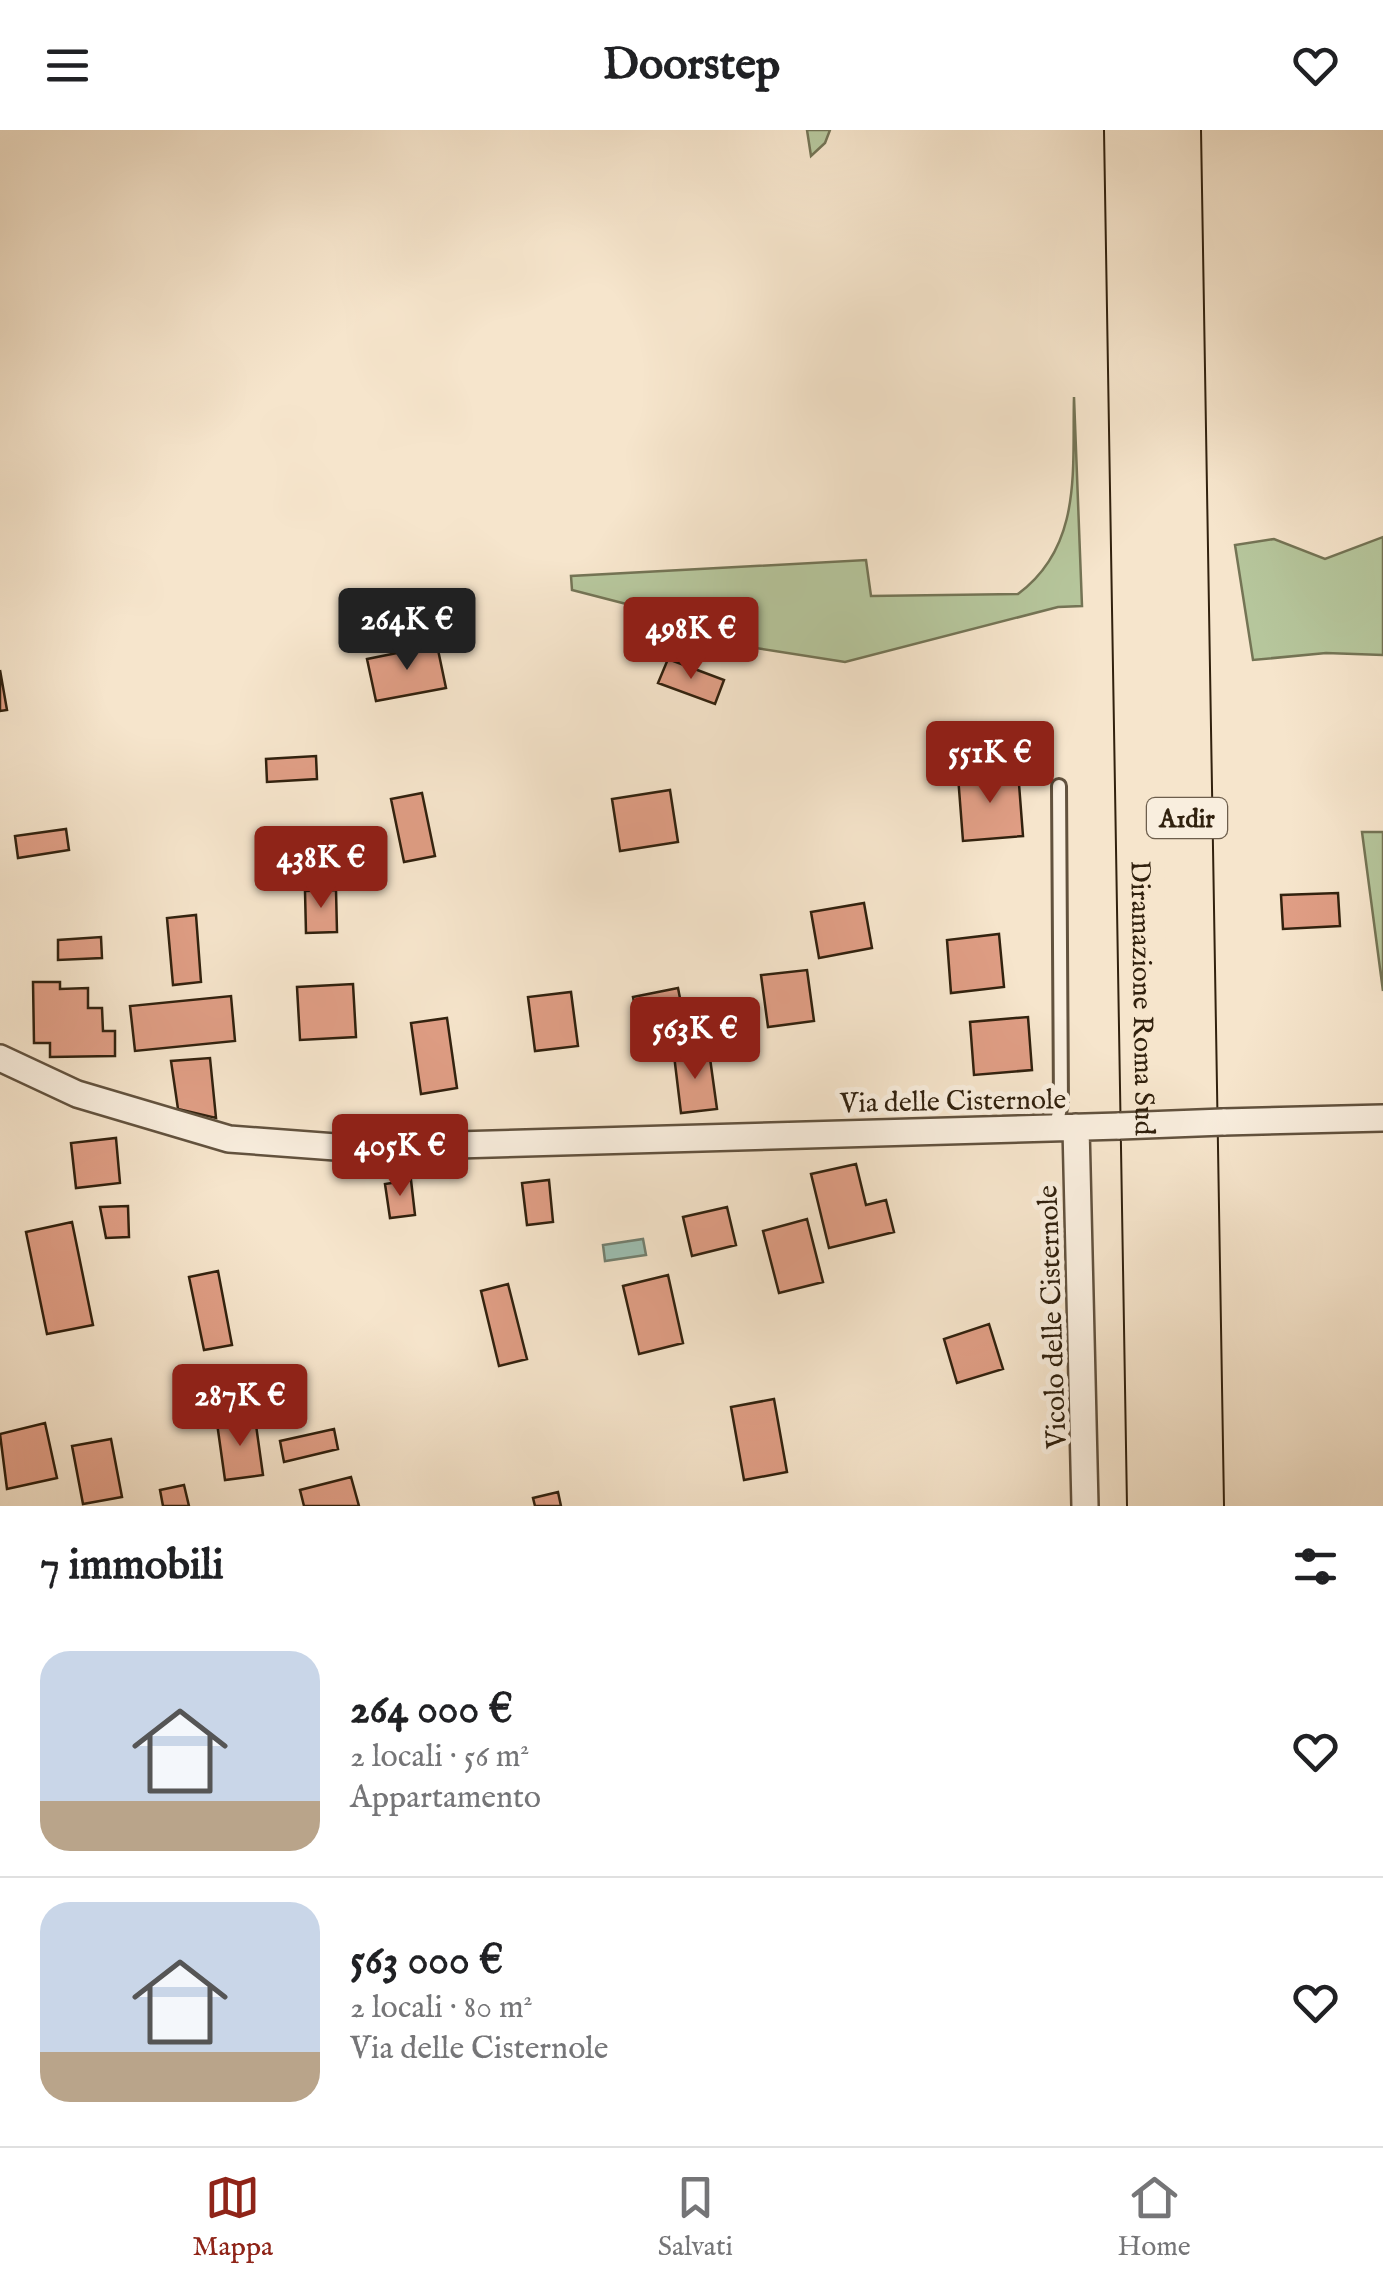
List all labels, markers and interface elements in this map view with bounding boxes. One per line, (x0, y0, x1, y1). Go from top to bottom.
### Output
text: Doorstep (603, 37, 780, 94)
icon: menu (40, 38, 95, 93)
icon: heart (1288, 38, 1343, 93)
pin: 264K € (326, 588, 488, 673)
pin: 498K € (610, 597, 772, 682)
text: 264K € (360, 600, 454, 641)
text: 498K € (645, 609, 737, 650)
pin: 551K € (909, 721, 1071, 806)
text: 551K € (948, 733, 1032, 774)
road number: A1dir (1147, 798, 1227, 838)
pin: 438K € (240, 826, 402, 911)
text: 438K € (276, 838, 366, 879)
street label: Diramazione Roma Sud (1121, 860, 1161, 1136)
pin: 563K € (614, 997, 776, 1082)
text: 563K € (652, 1009, 738, 1050)
street label: Via delle Cisternole (839, 1083, 1067, 1122)
pin: 405K € (319, 1114, 481, 1199)
text: 405K € (354, 1126, 446, 1167)
street label: Vicolo delle Cisternole (1031, 1184, 1076, 1450)
pin: 287K € (159, 1364, 321, 1449)
text: 287K € (194, 1376, 286, 1417)
icon: filters (1288, 1539, 1343, 1594)
text: 7 immobili (40, 1540, 224, 1593)
text: 264 000 € (350, 1684, 513, 1737)
icon: home (120, 1691, 240, 1811)
icon: heart (1288, 1724, 1343, 1779)
text: 2 locali · 56 m² (350, 1737, 529, 1778)
text: Appartamento (350, 1778, 541, 1819)
text: 563 000 € (350, 1935, 503, 1988)
icon: home (120, 1942, 240, 2062)
icon: heart (1288, 1975, 1343, 2030)
text: 2 locali · 80 m² (350, 1988, 533, 2029)
text: Via delle Cisternole (350, 2029, 609, 2070)
tab: Mappa (192, 2170, 273, 2265)
tab: Salvati (658, 2170, 733, 2265)
tab: Home (1118, 2170, 1191, 2265)

